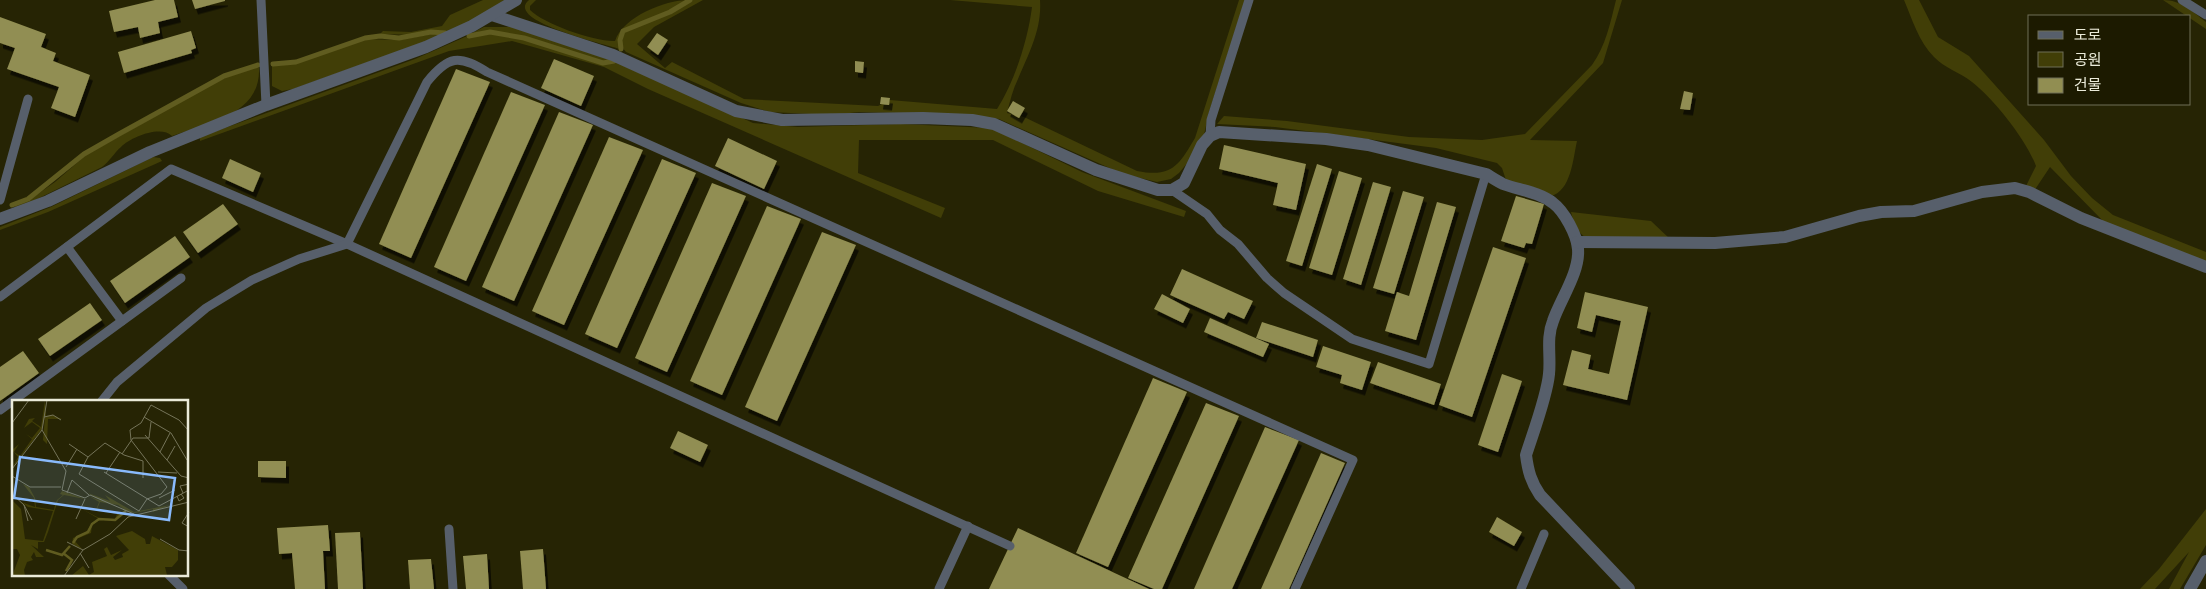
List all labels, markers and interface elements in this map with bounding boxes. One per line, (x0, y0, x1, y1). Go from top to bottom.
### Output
legend (2028, 15, 2191, 105)
text: 도로 (2074, 26, 2102, 44)
text: 공원 (2074, 51, 2102, 69)
text: 건물 (2074, 76, 2102, 94)
inset map (12, 400, 189, 576)

